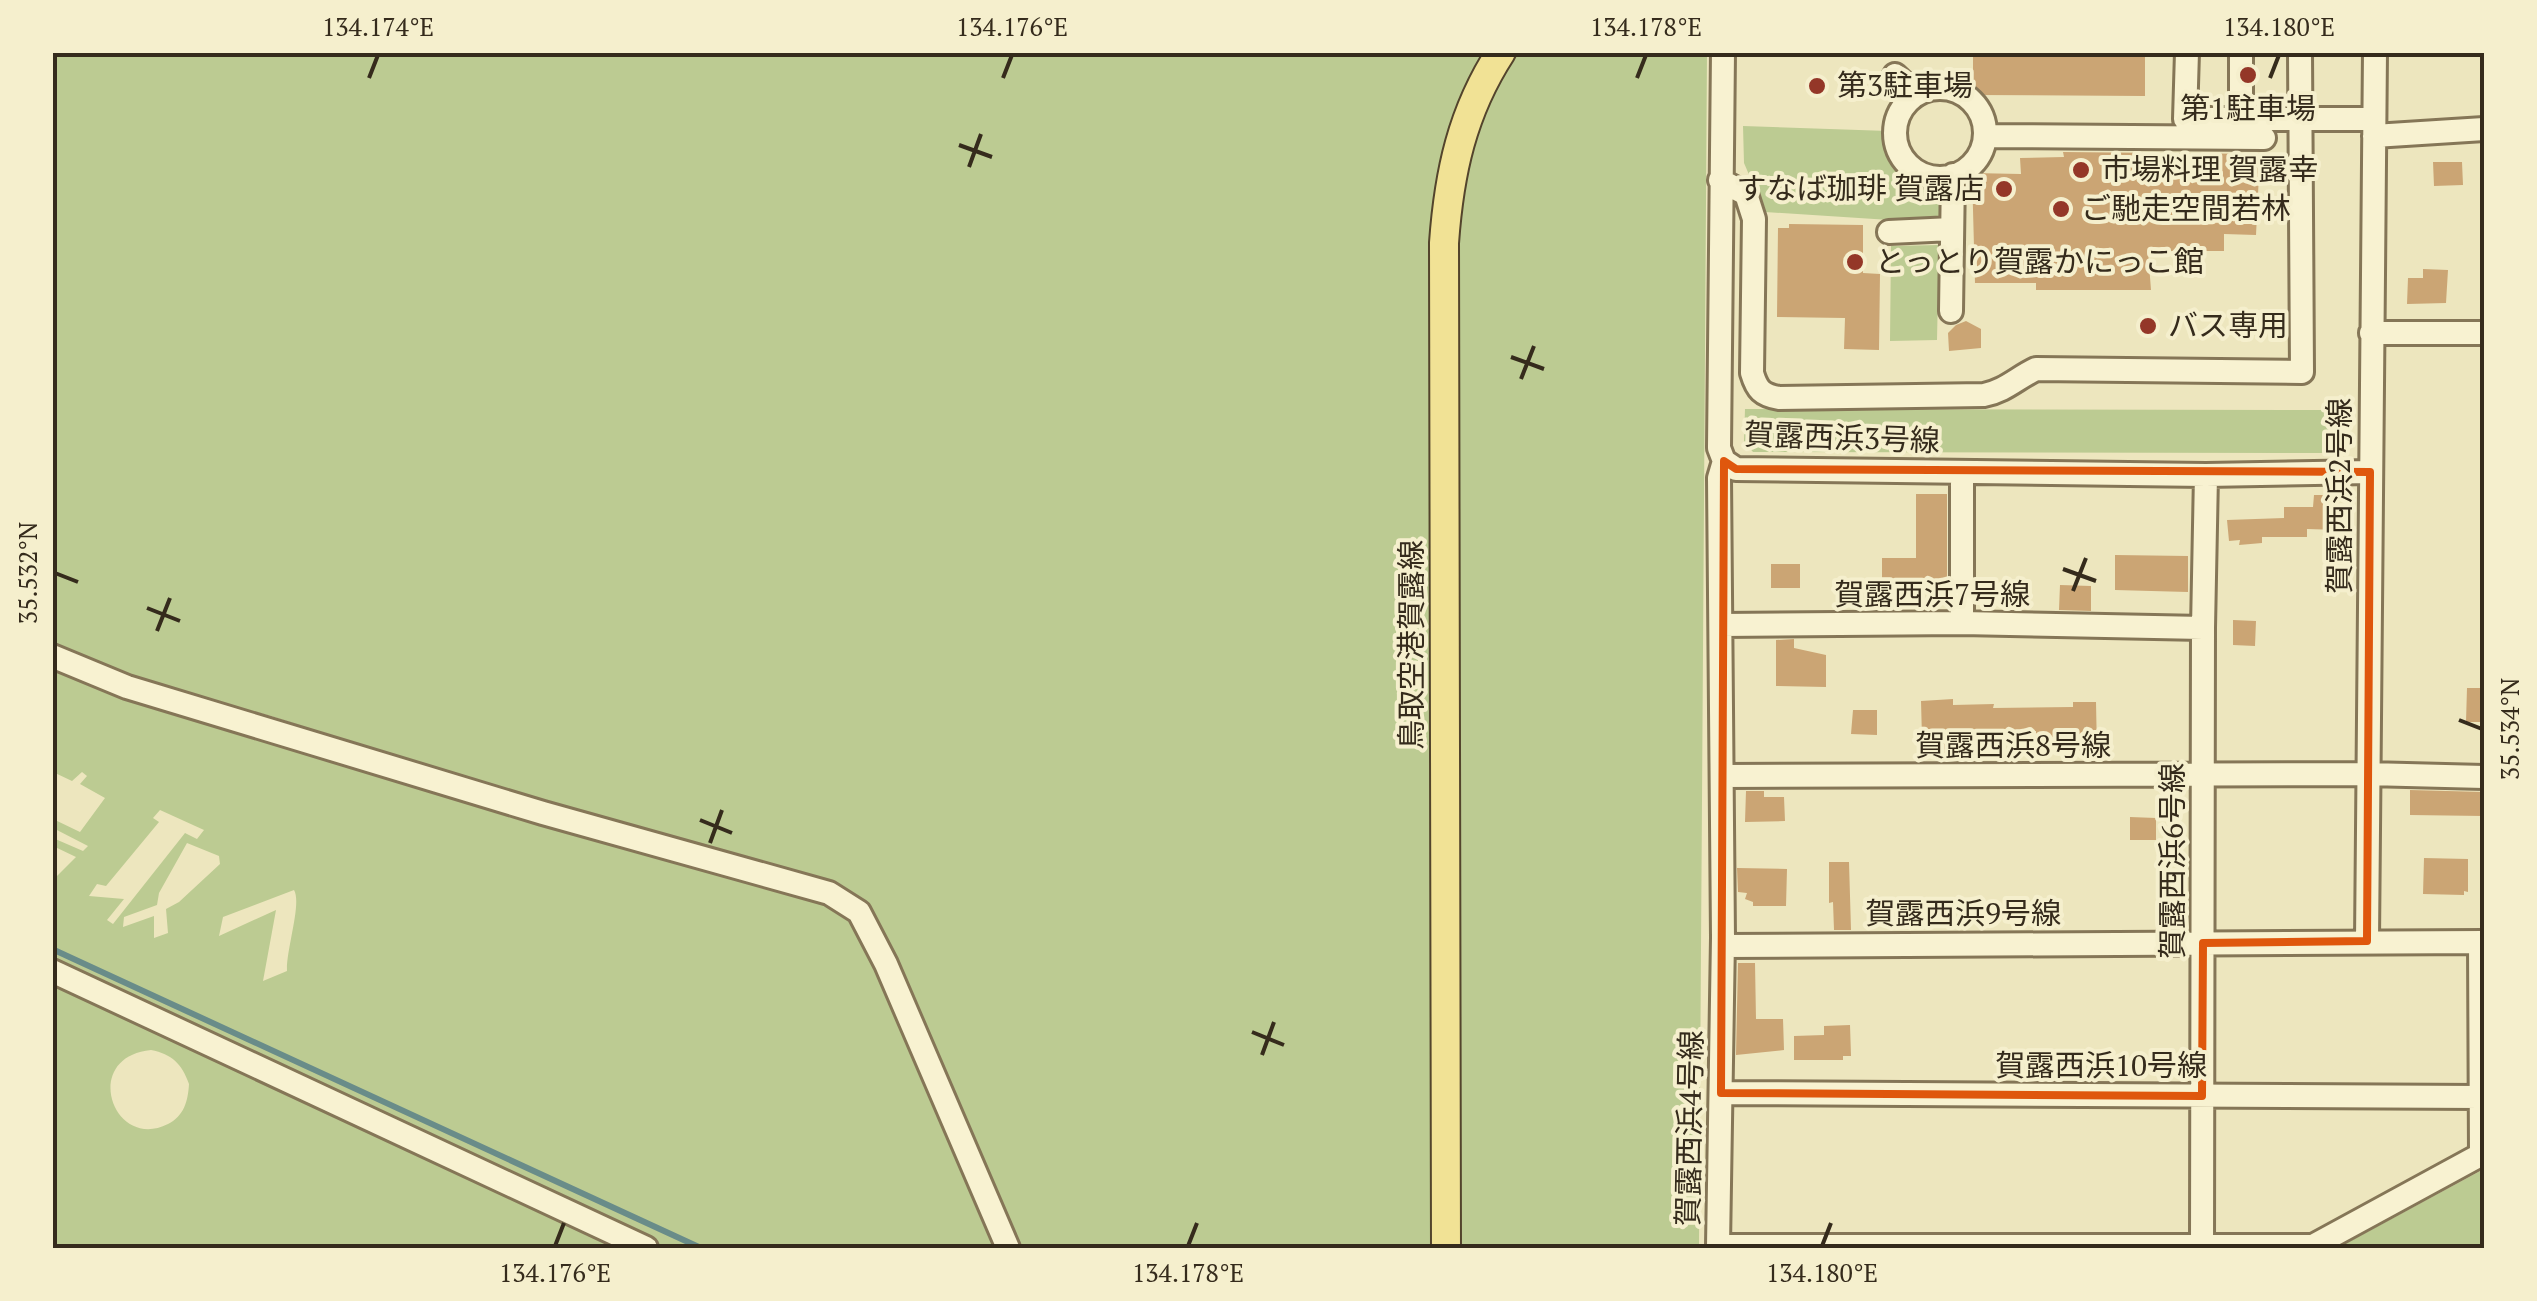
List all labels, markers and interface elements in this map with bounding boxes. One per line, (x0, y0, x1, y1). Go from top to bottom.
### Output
text: 134.174°E (322, 10, 434, 43)
text: 134.176°E (956, 10, 1068, 43)
text: 134.178°E (1590, 10, 1702, 43)
text: 134.180°E (2223, 10, 2335, 43)
marker: 第1駐車場 (2237, 64, 2259, 86)
place label: 第3駐車場 (1837, 65, 1973, 105)
marker: 第3駐車場 (1806, 75, 1828, 97)
place label: 第1駐車場 (2180, 88, 2316, 128)
place label: 市場料理 賀露幸 (2101, 149, 2318, 189)
marker: 市場料理 賀露幸 (2070, 159, 2092, 181)
place label: すなば珈琲 賀露店 (1737, 168, 1984, 208)
marker: すなば珈琲 賀露店 (1993, 178, 2015, 200)
place label: ご馳走空間若林 (2081, 188, 2291, 228)
marker: ご馳走空間若林 (2050, 198, 2072, 220)
place label: とっとり賀露かにっこ館 (1875, 241, 2204, 281)
marker: とっとり賀露かにっこ館 (1844, 251, 1866, 273)
place label: バス専用 (2168, 305, 2288, 345)
marker: バス専用 (2137, 315, 2159, 337)
street label: 賀露西浜2号線 (2319, 398, 2359, 594)
street label: 賀露西浜3号線 (1743, 414, 1941, 460)
text: 35.532°N (11, 522, 44, 624)
street label: 鳥取空港賀露線 (1391, 540, 1431, 750)
street label: 賀露西浜7号線 (1834, 574, 2030, 614)
text: 35.534°N (2493, 678, 2526, 780)
street label: 賀露西浜8号線 (1915, 725, 2111, 765)
street label: 賀露西浜6号線 (2152, 763, 2192, 959)
street label: 賀露西浜9号線 (1865, 893, 2061, 933)
street label: 賀露西浜4号線 (1667, 1030, 1711, 1226)
street label: 賀露西浜10号線 (1995, 1045, 2207, 1085)
text: 134.176°E (499, 1256, 611, 1289)
text: 134.178°E (1132, 1256, 1244, 1289)
text: 134.180°E (1766, 1256, 1878, 1289)

